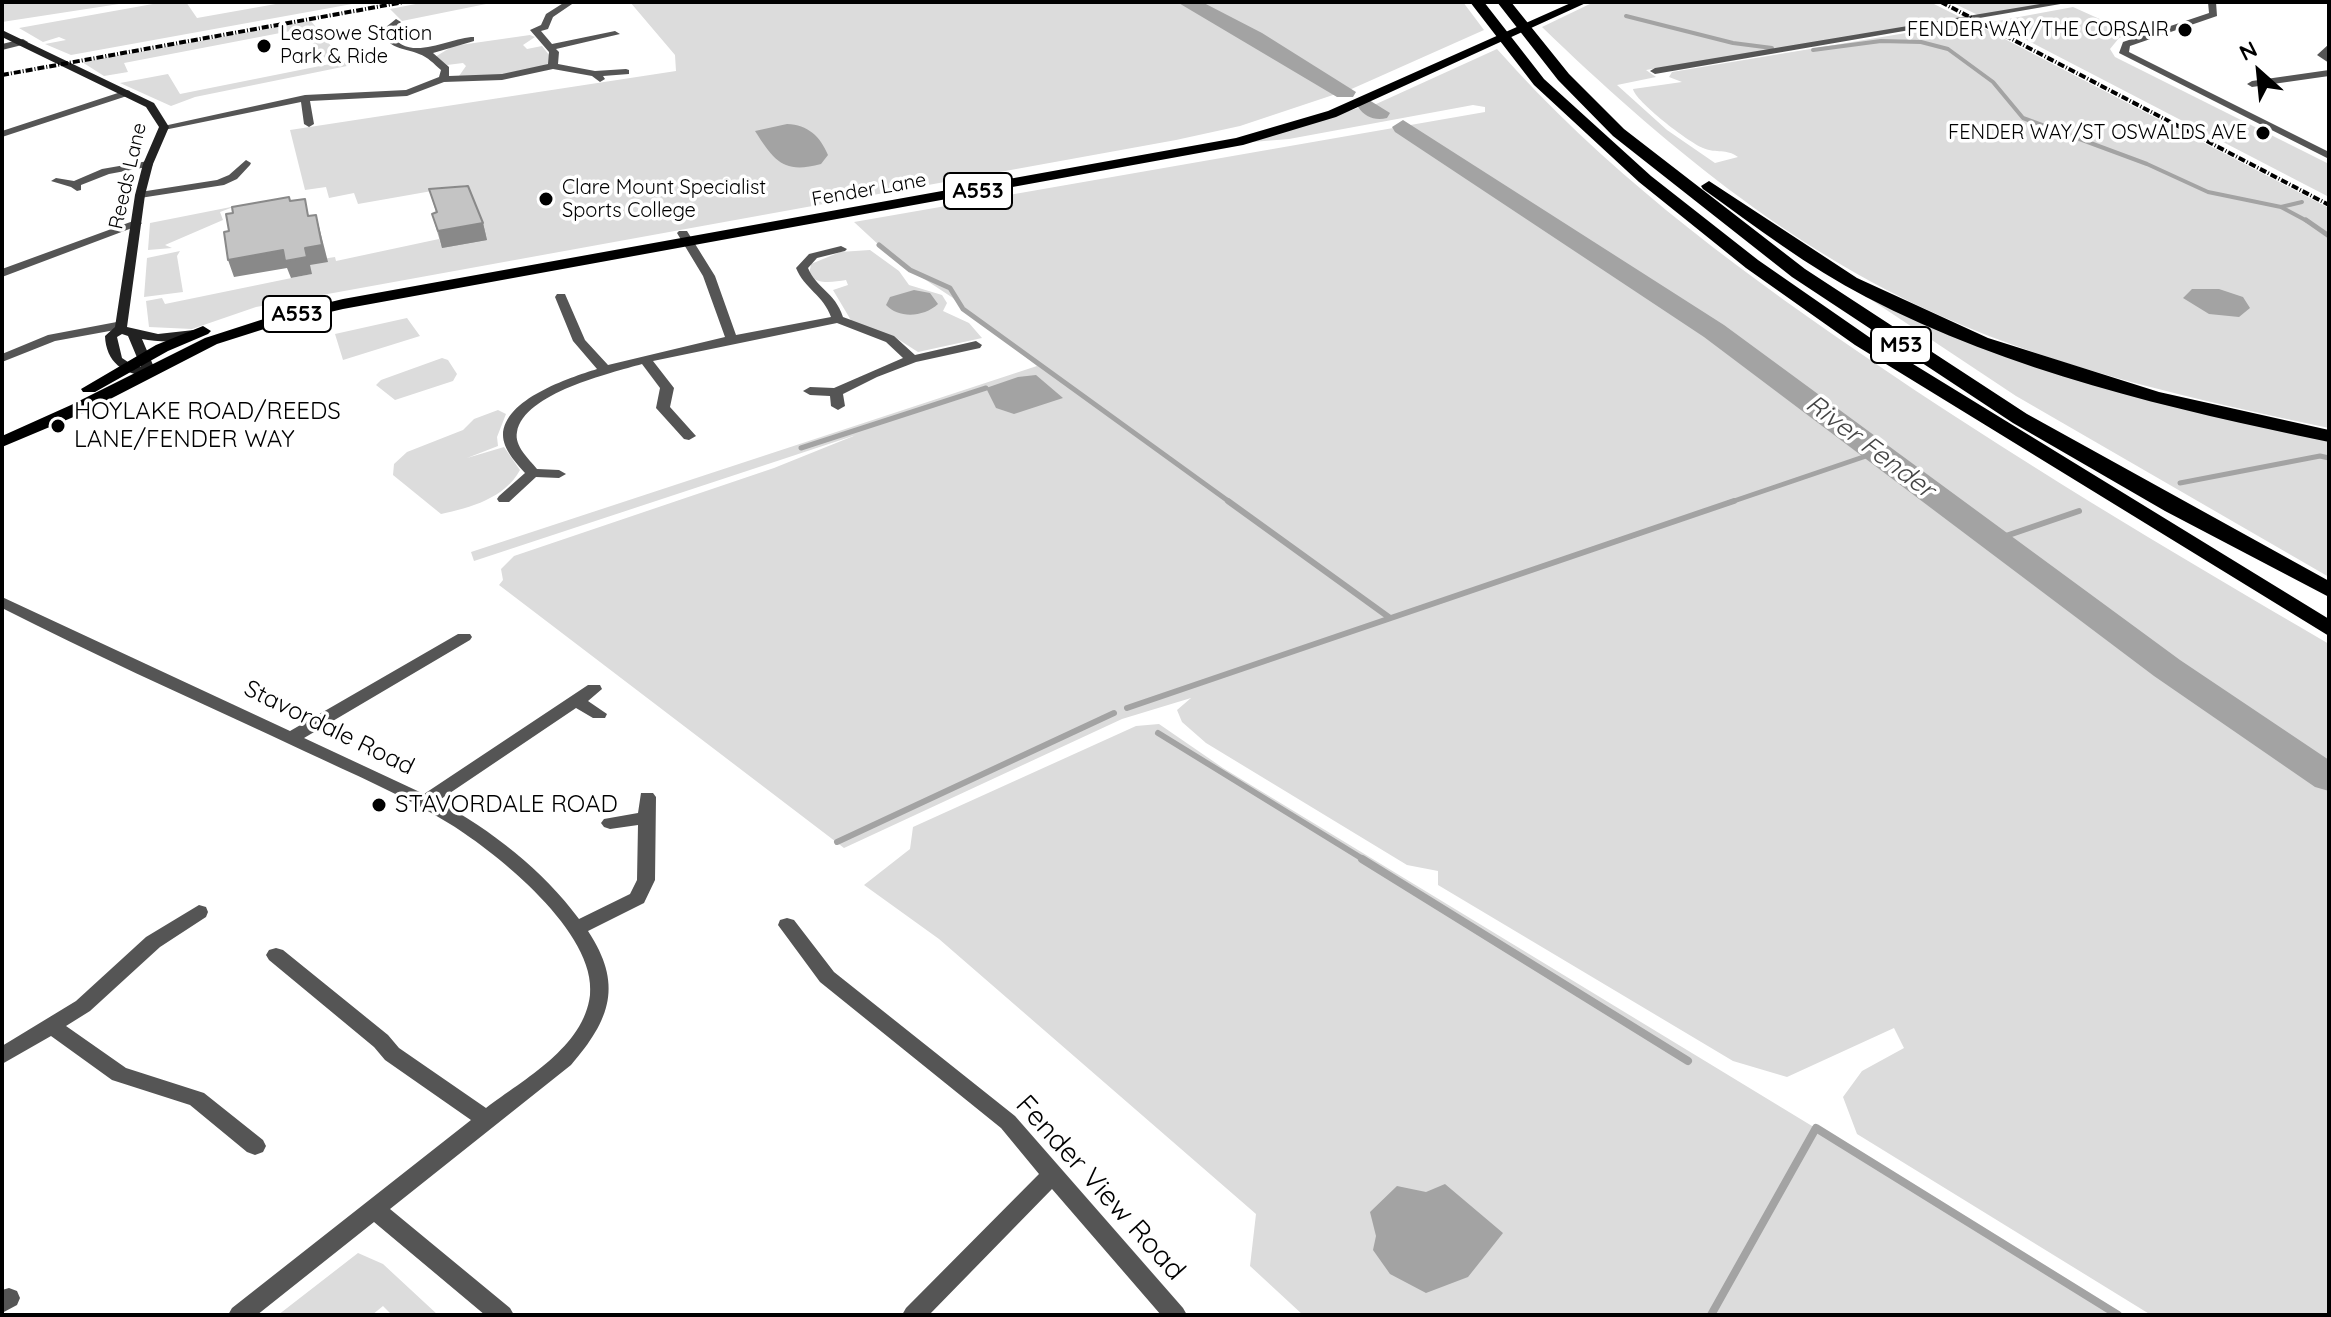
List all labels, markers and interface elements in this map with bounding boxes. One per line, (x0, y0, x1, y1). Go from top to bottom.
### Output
place label: FENDER WAY/THE CORSAIR (1907, 18, 2169, 42)
marker: FENDER WAY/THE CORSAIR (2176, 21, 2194, 39)
place label: Leasowe Station Park & Ride (280, 22, 432, 69)
north arrow (2219, 32, 2299, 112)
text: N (2235, 34, 2262, 67)
marker: Leasowe Station Park & Ride (255, 37, 273, 55)
street label: Reeds Lane (104, 120, 152, 232)
place label: FENDER WAY/ST OSWALDS AVE (1948, 121, 2247, 145)
marker: FENDER WAY/ST OSWALDS AVE (2254, 124, 2272, 142)
street label: Fender Lane (810, 168, 928, 212)
road number: A553 (944, 173, 1012, 209)
place label: Clare Mount Specialist Sports College (562, 176, 766, 223)
marker: Clare Mount Specialist Sports College (537, 190, 555, 208)
road number: A553 (263, 296, 331, 332)
road number: M53 (1871, 327, 1931, 363)
water label: River Fender (1800, 389, 1940, 505)
place label: HOYLAKE ROAD/REEDS LANE/FENDER WAY (74, 398, 341, 454)
marker: HOYLAKE ROAD/REEDS LANE/FENDER WAY (49, 417, 67, 435)
street label: Stavordale Road (239, 674, 419, 782)
place label: STAVORDALE ROAD (395, 791, 618, 819)
marker: STAVORDALE ROAD (370, 796, 388, 814)
street label: Fender View Road (1008, 1089, 1192, 1287)

